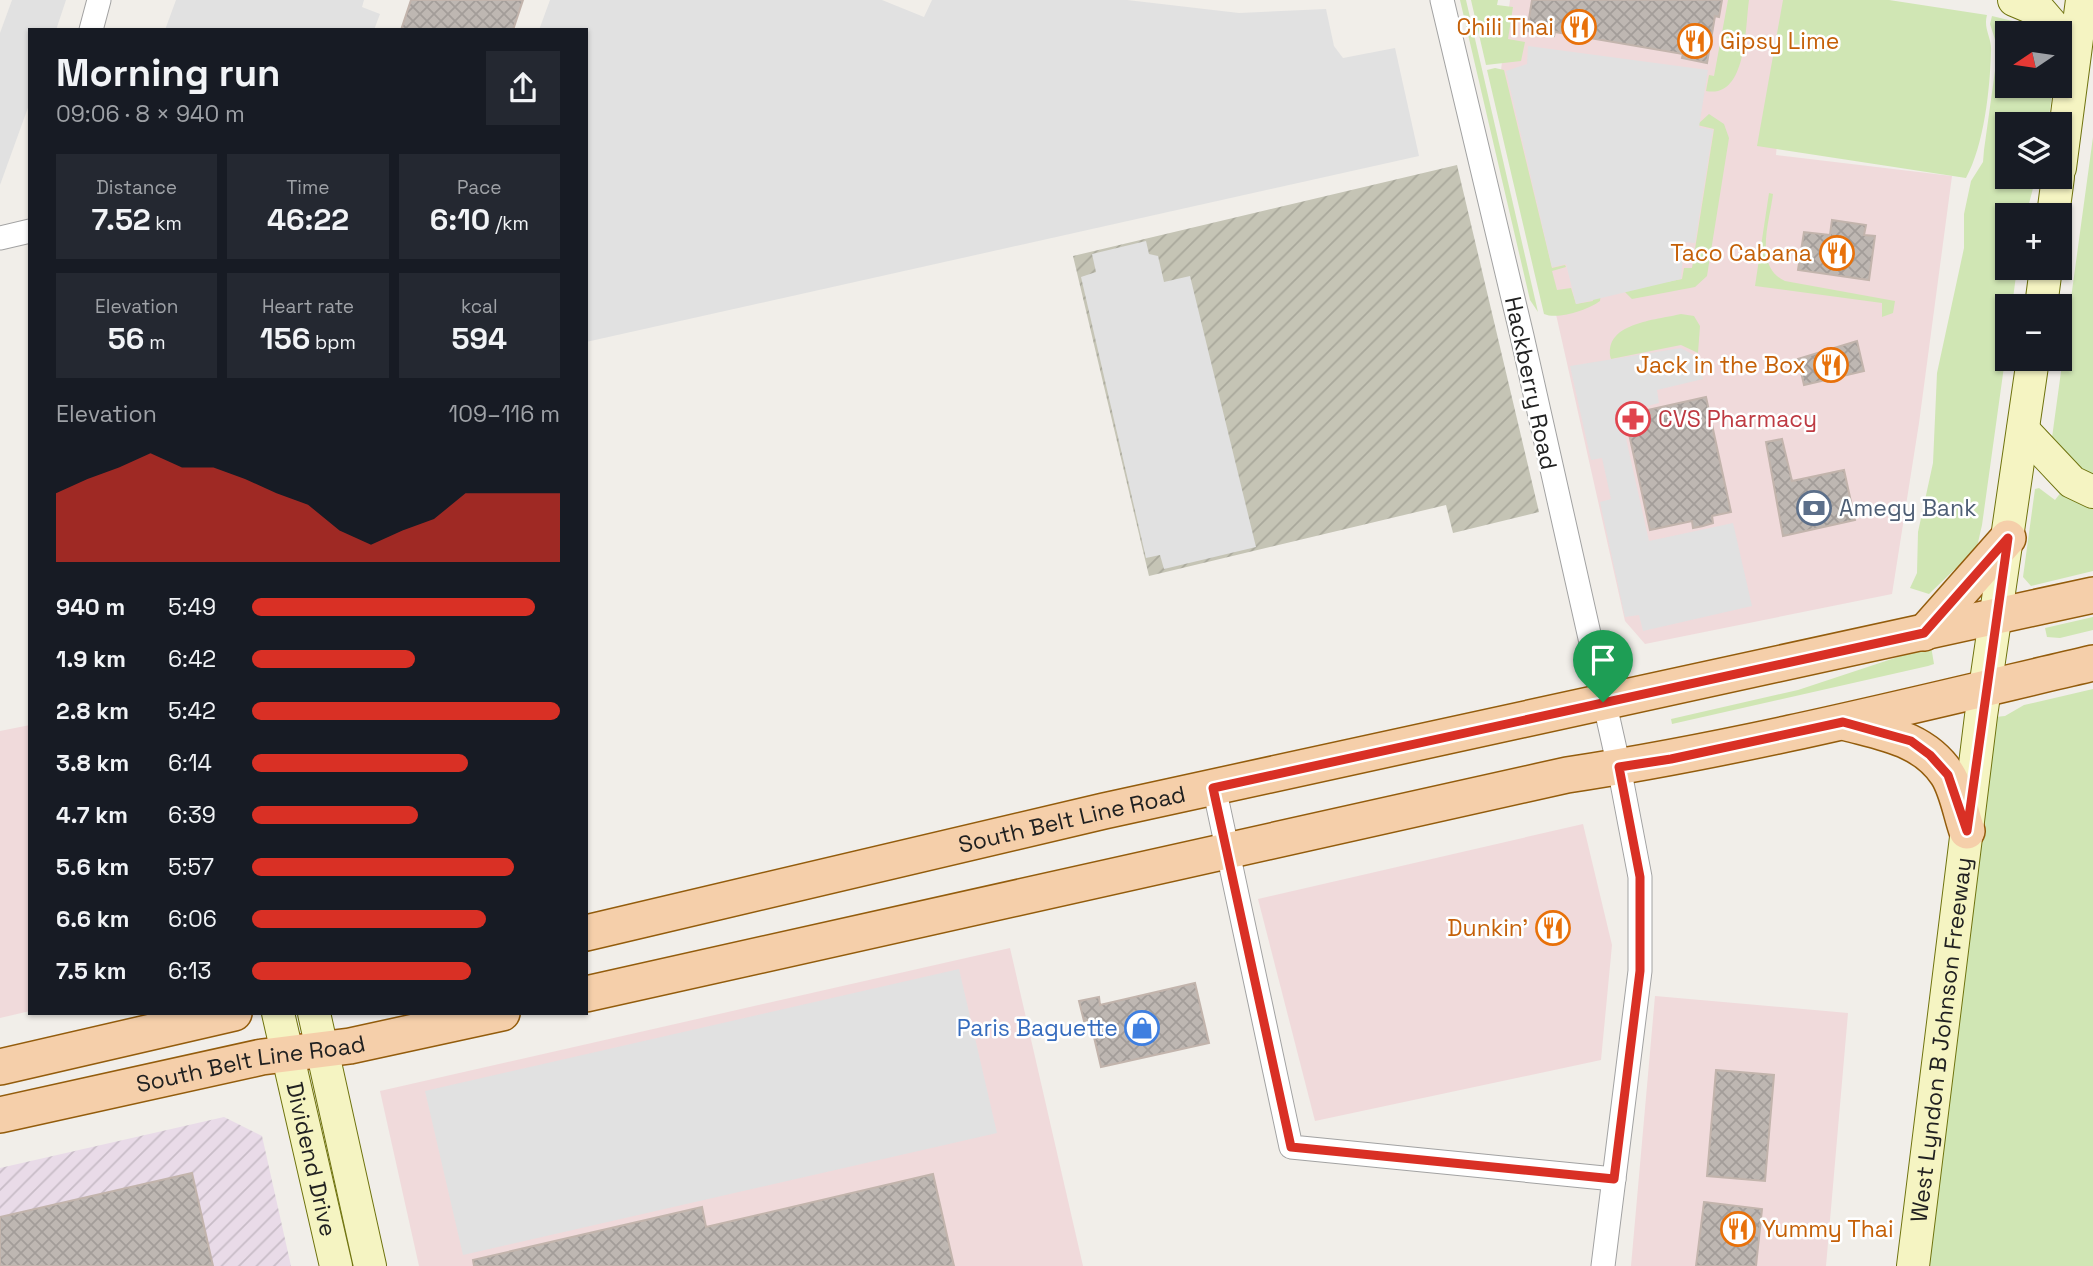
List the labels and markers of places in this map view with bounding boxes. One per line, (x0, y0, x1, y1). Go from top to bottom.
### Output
restaurant icon: Chili Thai (1560, 8, 1598, 46)
place label: Chili Thai (1456, 12, 1554, 42)
restaurant icon: Gipsy Lime (1676, 22, 1714, 60)
place label: Gipsy Lime (1720, 26, 1839, 56)
restaurant icon: Taco Cabana (1818, 234, 1856, 272)
place label: Taco Cabana (1670, 238, 1812, 268)
restaurant icon: Jack in the Box (1812, 346, 1850, 384)
place label: Jack in the Box (1636, 350, 1806, 380)
pharmacy icon: CVS Pharmacy (1614, 400, 1652, 438)
place label: CVS Pharmacy (1658, 404, 1817, 434)
bank icon: Amegy Bank (1795, 489, 1833, 527)
place label: Amegy Bank (1839, 493, 1977, 523)
pin (1573, 630, 1633, 702)
restaurant icon: Dunkin' (1534, 909, 1572, 947)
place label: Dunkin' (1447, 913, 1528, 943)
shop icon: Paris Baguette (1123, 1009, 1161, 1047)
place label: Paris Baguette (957, 1013, 1118, 1043)
restaurant icon: Yummy Thai (1719, 1210, 1757, 1248)
place label: Yummy Thai (1762, 1214, 1894, 1244)

